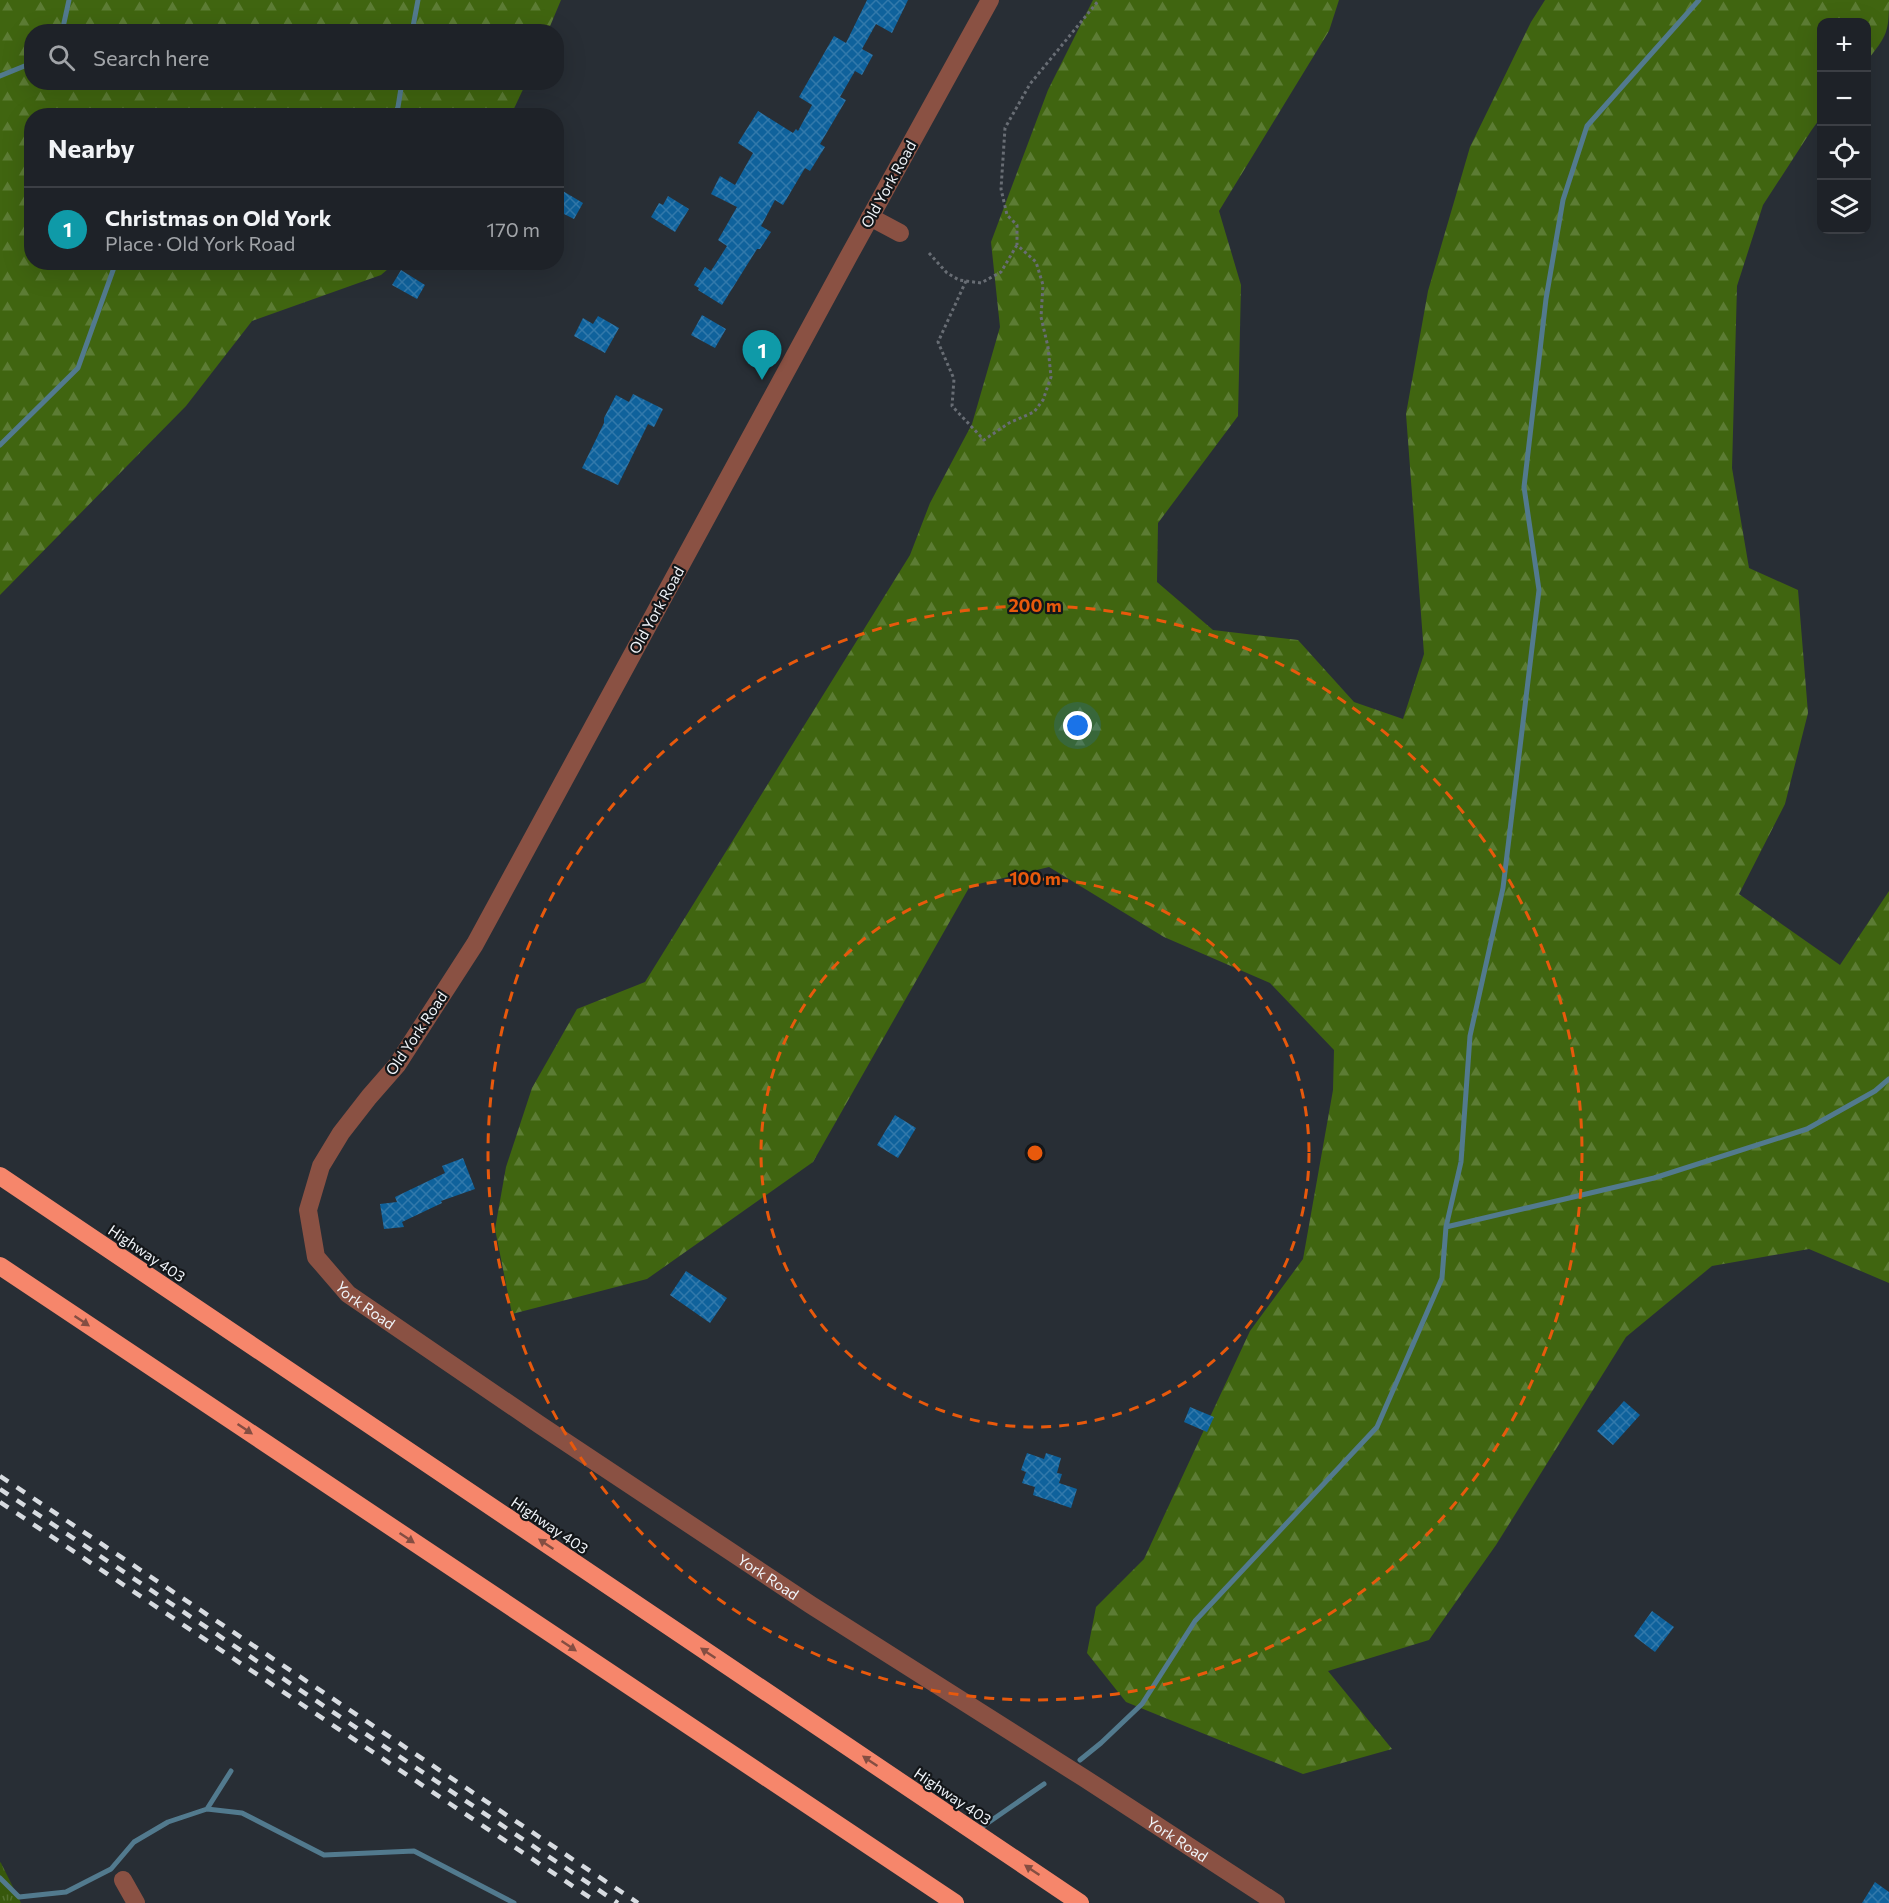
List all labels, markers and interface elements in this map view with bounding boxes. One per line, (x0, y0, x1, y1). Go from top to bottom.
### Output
map controls (1817, 18, 1871, 234)
button: + (1817, 18, 1871, 72)
search box (24, 24, 564, 90)
icon: search (45, 41, 78, 74)
text: Search here (93, 44, 209, 71)
button: − (1817, 72, 1871, 126)
button: locate (1817, 126, 1871, 180)
text: Nearby (48, 132, 135, 163)
street label: Old York Road (857, 137, 919, 231)
button: layers (1817, 180, 1871, 234)
text: Christmas on Old York (105, 204, 331, 231)
text: 1 (63, 217, 72, 241)
text: 170 m (487, 217, 540, 241)
text: Place · Old York Road (105, 231, 295, 255)
pin: 1 (742, 330, 782, 380)
street label: Old York Road (625, 563, 687, 657)
text: 200 m (1008, 594, 1062, 616)
your location (1063, 711, 1092, 740)
text: 100 m (1009, 867, 1061, 889)
street label: Old York Road (381, 988, 451, 1078)
centre of rings (1025, 1143, 1045, 1163)
street label: Highway 403 (105, 1221, 189, 1285)
street label: York Road (332, 1277, 399, 1333)
one-way arrow (74, 1316, 91, 1327)
one-way arrow (236, 1424, 253, 1435)
street label: Highway 403 (508, 1493, 592, 1557)
one-way arrow (399, 1532, 415, 1543)
one-way arrow (538, 1539, 554, 1550)
street label: York Road (734, 1550, 802, 1603)
one-way arrow (561, 1640, 577, 1651)
one-way arrow (700, 1647, 716, 1658)
one-way arrow (861, 1756, 878, 1767)
street label: Highway 403 (911, 1764, 995, 1828)
street label: York Road (1143, 1812, 1211, 1865)
one-way arrow (1024, 1864, 1040, 1876)

